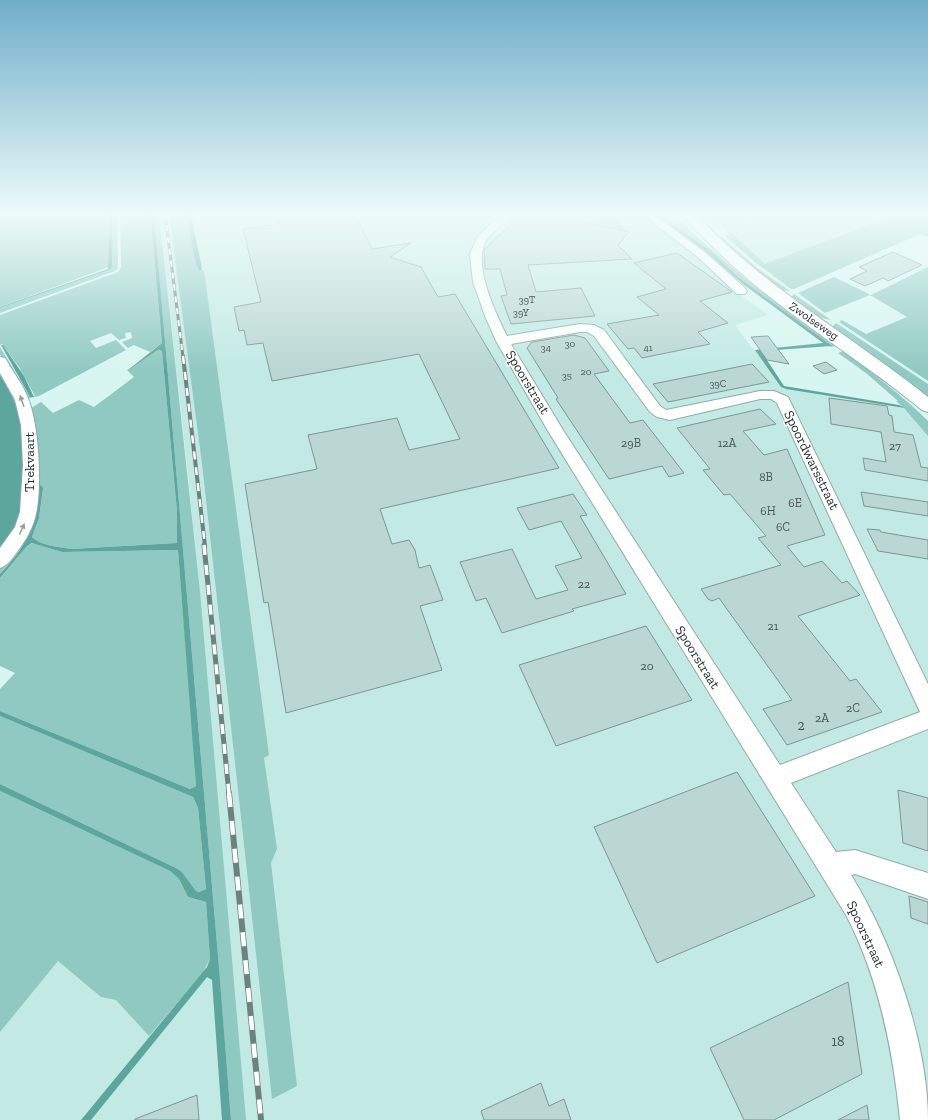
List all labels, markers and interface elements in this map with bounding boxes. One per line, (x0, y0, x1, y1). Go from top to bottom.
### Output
house number: 39T (519, 294, 535, 306)
street label: Zwolseweg (787, 299, 842, 343)
house number: 39Y (513, 307, 530, 319)
house number: 30 (565, 338, 576, 350)
house number: 34 (541, 342, 552, 354)
house number: 41 (643, 342, 653, 354)
street label: Spoorstraat (502, 347, 554, 418)
house number: 20 (581, 366, 592, 378)
house number: 35 (562, 370, 572, 382)
house number: 39C (710, 378, 726, 390)
one-way arrow (18, 395, 24, 407)
street label: Spoordwarsstraat (780, 408, 843, 513)
street label: Trekvaart (21, 431, 38, 492)
house number: 29B (621, 436, 641, 450)
house number: 12A (718, 436, 737, 450)
house number: 27 (889, 439, 901, 453)
house number: 8B (759, 470, 773, 484)
house number: 6E (788, 496, 802, 510)
house number: 6H (760, 504, 776, 518)
house number: 6C (776, 520, 790, 534)
one-way arrow (19, 523, 25, 535)
house number: 22 (578, 577, 590, 591)
house number: 21 (768, 619, 779, 633)
street label: Spoorstraat (671, 623, 724, 693)
house number: 20 (640, 659, 654, 673)
house number: 2C (846, 701, 860, 715)
house number: 2A (815, 711, 829, 725)
house number: 2 (797, 717, 805, 734)
street label: Spoorstraat (843, 898, 889, 971)
house number: 18 (832, 1033, 844, 1050)

